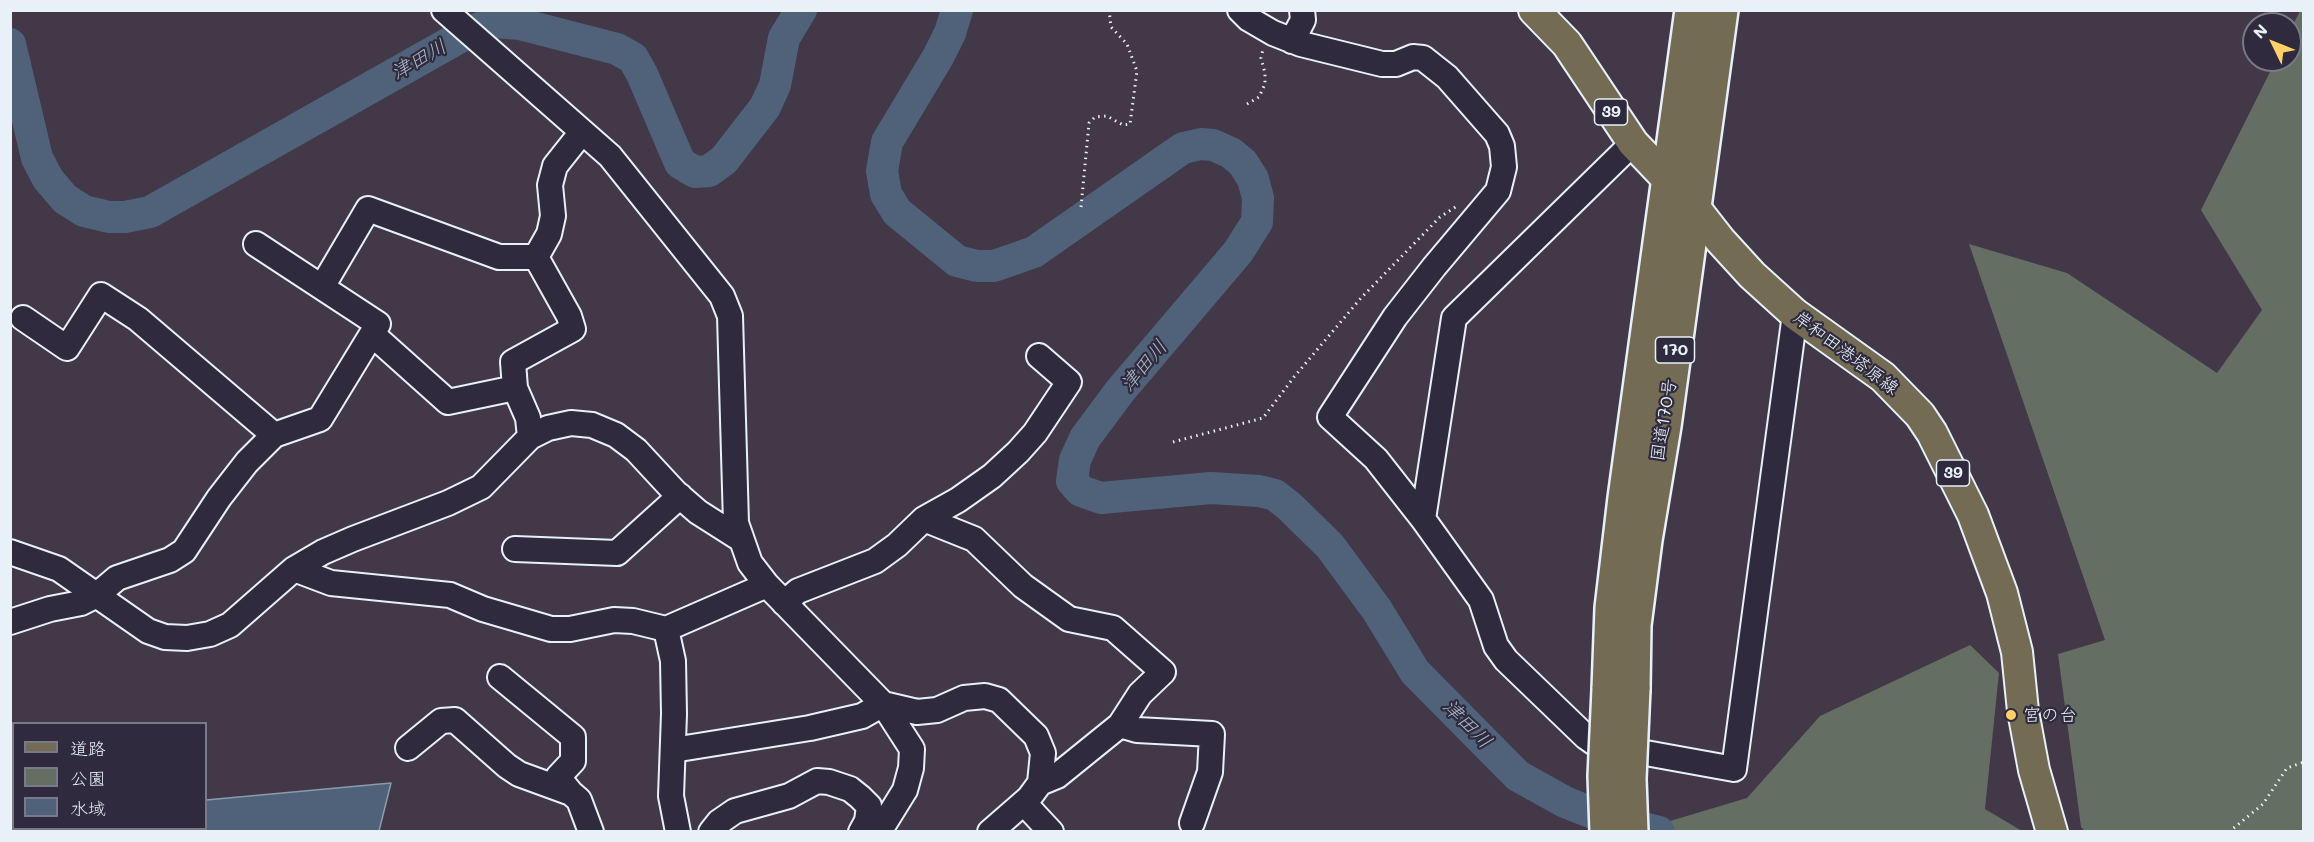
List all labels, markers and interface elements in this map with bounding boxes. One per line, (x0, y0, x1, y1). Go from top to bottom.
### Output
north arrow (2242, 12, 2302, 72)
text: N (2248, 19, 2272, 42)
water label: 津田川 (387, 35, 451, 85)
road number: 39 (1594, 99, 1628, 125)
street label: 岸和田港塔原線 (1789, 306, 1903, 400)
water label: 津田川 (1116, 335, 1172, 397)
road number: 170 (1656, 337, 1694, 363)
street label: 国道170号 (1647, 377, 1681, 463)
road number: 39 (1936, 460, 1970, 486)
water label: 津田川 (1437, 694, 1497, 754)
place label: 宮の台 (2023, 704, 2077, 726)
marker: 宮の台 (2004, 708, 2018, 722)
legend (12, 722, 207, 830)
text: 道路 (70, 736, 106, 760)
text: 公園 (70, 766, 106, 790)
text: 水域 (70, 796, 106, 820)

